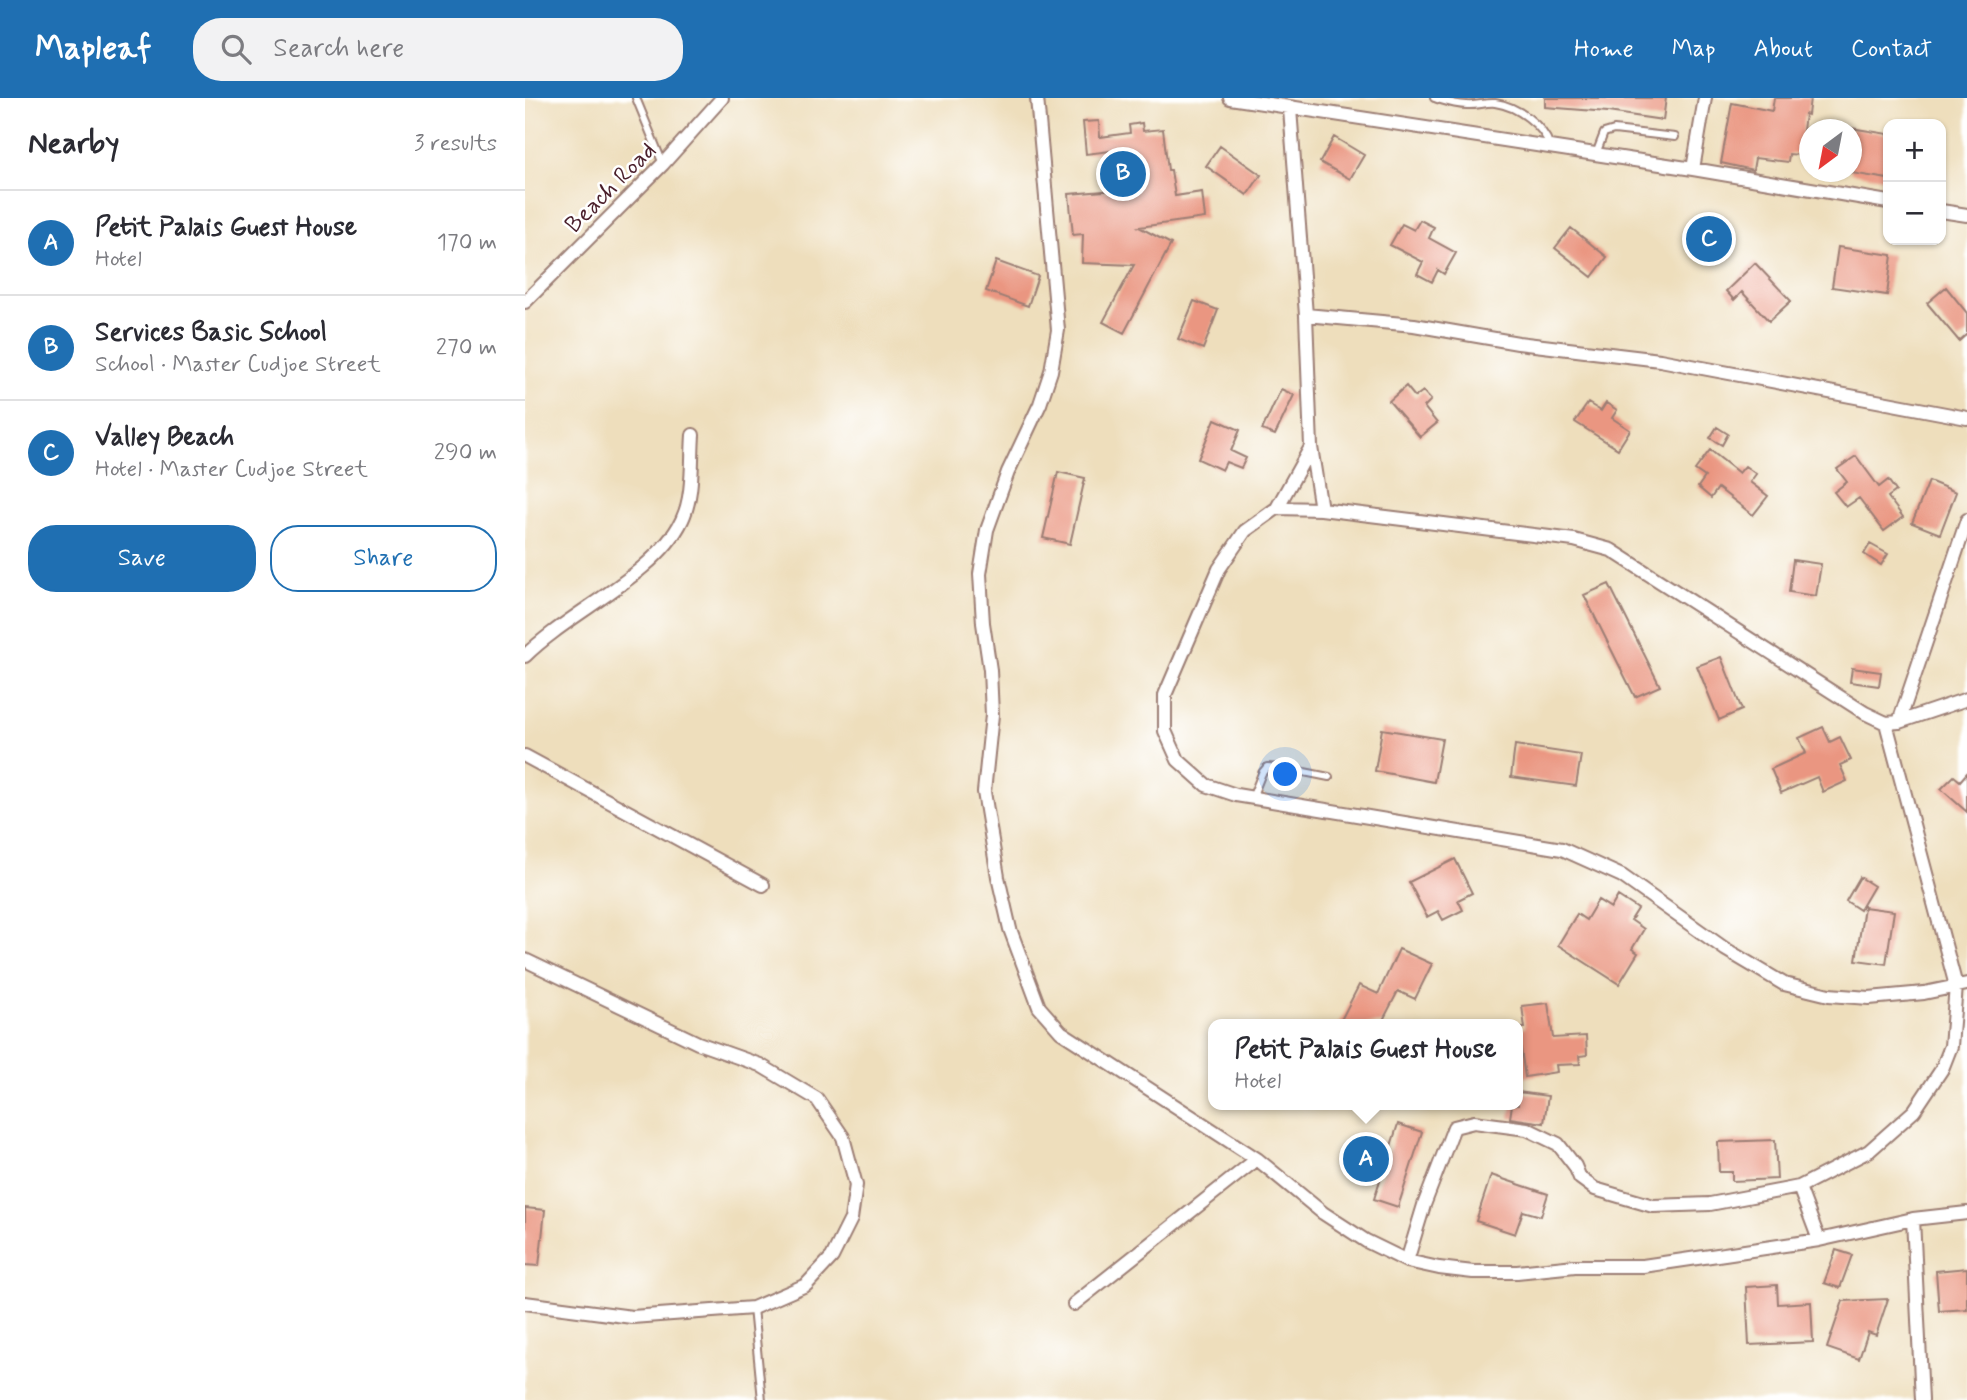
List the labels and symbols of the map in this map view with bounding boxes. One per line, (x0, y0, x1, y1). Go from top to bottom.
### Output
north arrow (1799, 119, 1862, 182)
street label: Beach Road (559, 136, 663, 240)
pin: B (1100, 148, 1146, 200)
pin: C (1686, 213, 1732, 265)
your location (1268, 757, 1302, 791)
pin: A (1343, 1133, 1389, 1185)

